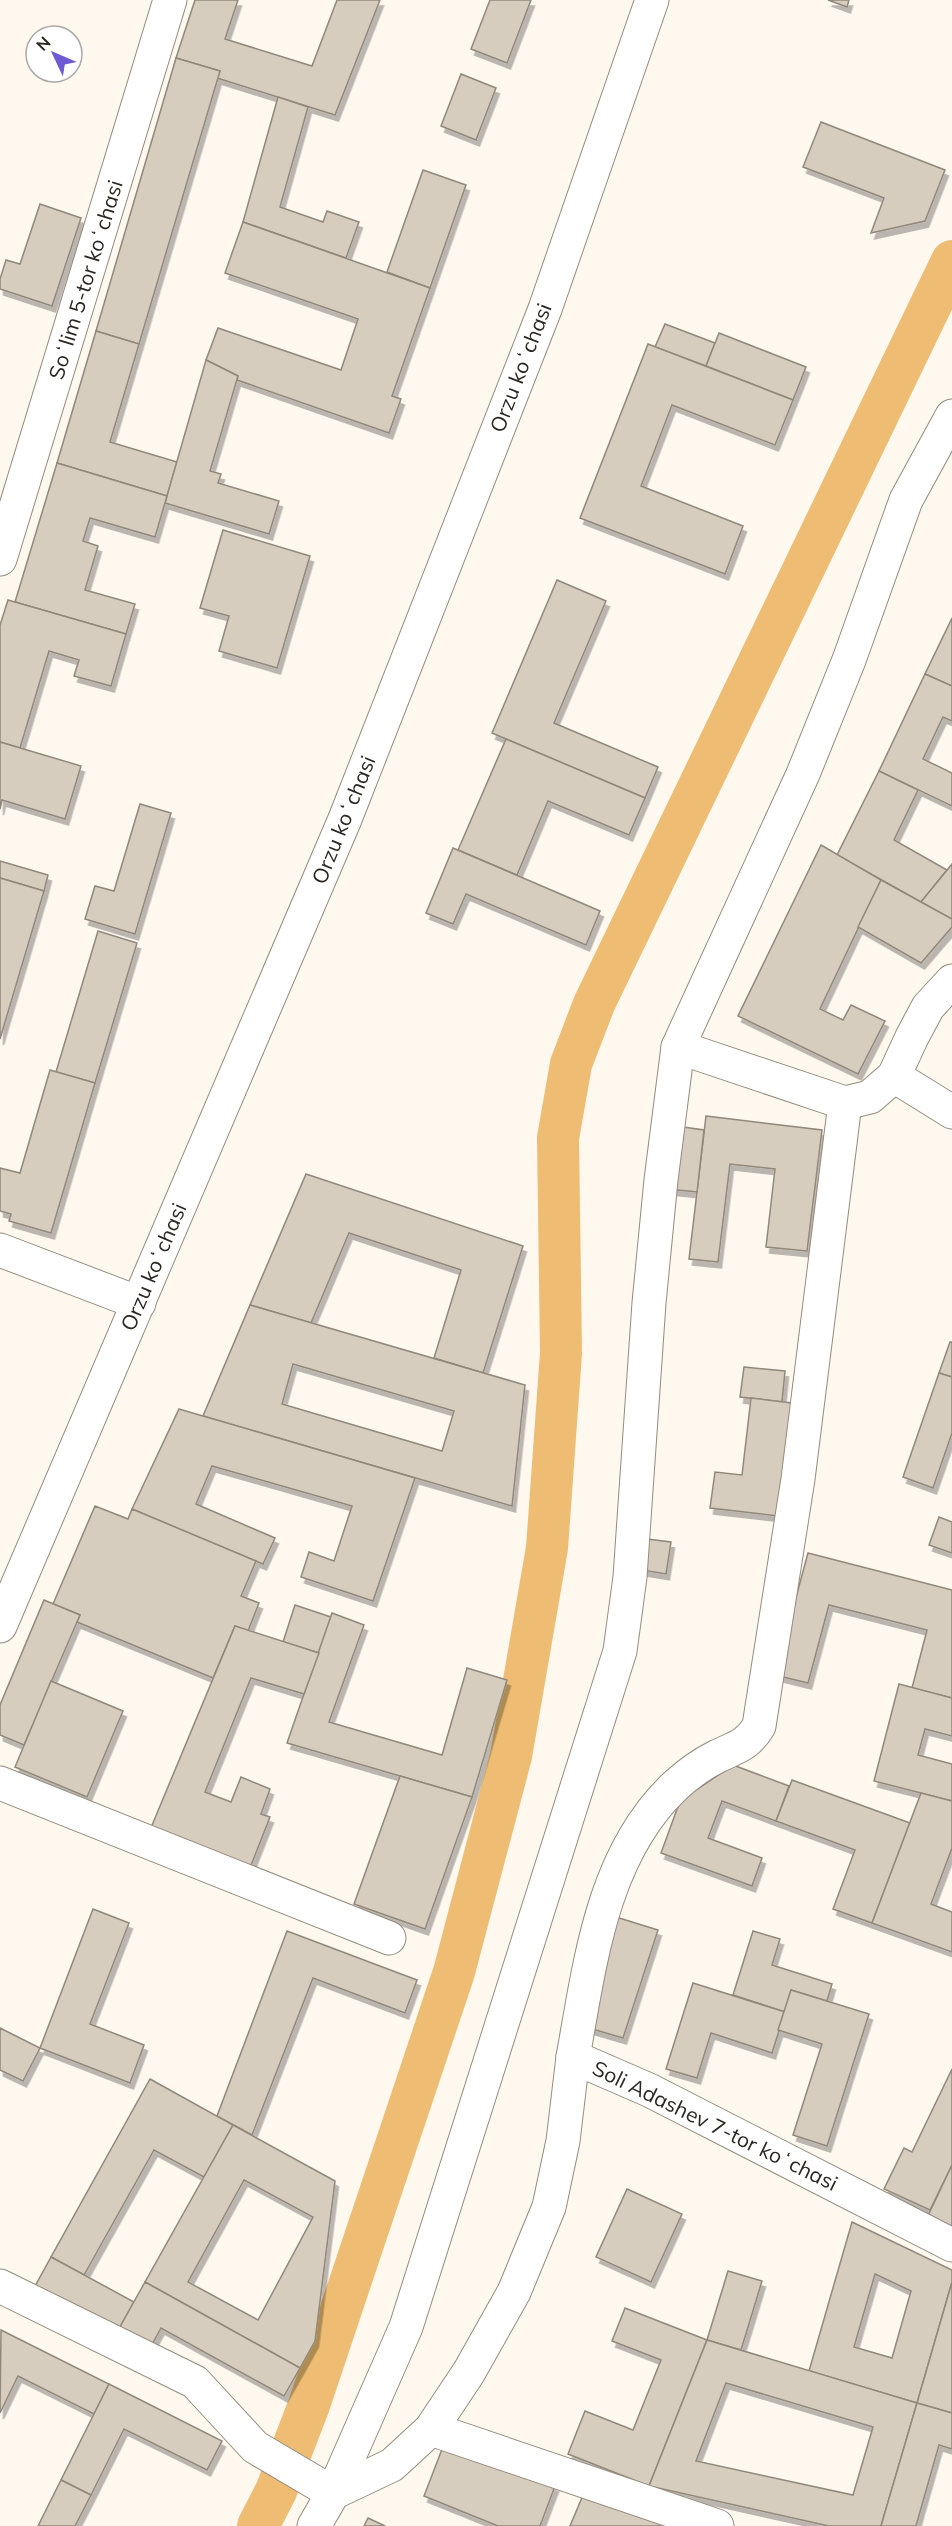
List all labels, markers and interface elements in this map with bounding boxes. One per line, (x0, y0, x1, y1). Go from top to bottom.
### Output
north arrow (24, 24, 84, 84)
text: N (32, 32, 55, 55)
street label: Soʻlim 5-tor koʻchasi (42, 177, 128, 383)
street label: Orzu koʻchasi (484, 299, 557, 436)
street label: Orzu koʻchasi (306, 752, 381, 888)
street label: Orzu koʻchasi (115, 1199, 192, 1334)
street label: Soli Adashev 7-tor koʻchasi (589, 2054, 842, 2196)

